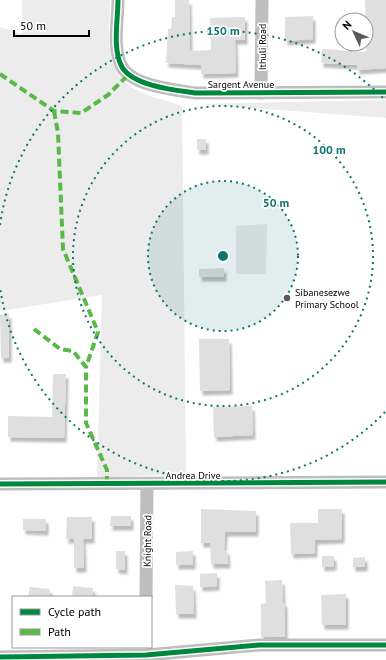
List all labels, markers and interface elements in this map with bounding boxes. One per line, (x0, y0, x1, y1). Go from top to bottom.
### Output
scale bar (14, 12, 89, 38)
north arrow (334, 12, 374, 52)
text: 50 m (20, 18, 46, 33)
text: N (339, 18, 354, 33)
text: 150 m (206, 23, 240, 38)
street label: Ithuli Road (256, 24, 269, 70)
street label: Sargent Avenue (208, 78, 274, 91)
text: 100 m (312, 142, 346, 157)
text: 50 m (263, 195, 289, 210)
centre of rings (216, 249, 230, 263)
place label: Sibanesezwe Primary School (295, 286, 359, 311)
marker: Sibanesezwe Primary School (282, 293, 292, 303)
street label: Andrea Drive (165, 469, 221, 482)
street label: Knight Road (141, 515, 154, 567)
legend (12, 596, 152, 648)
text: Cycle path (48, 604, 101, 619)
text: Path (48, 624, 71, 639)

